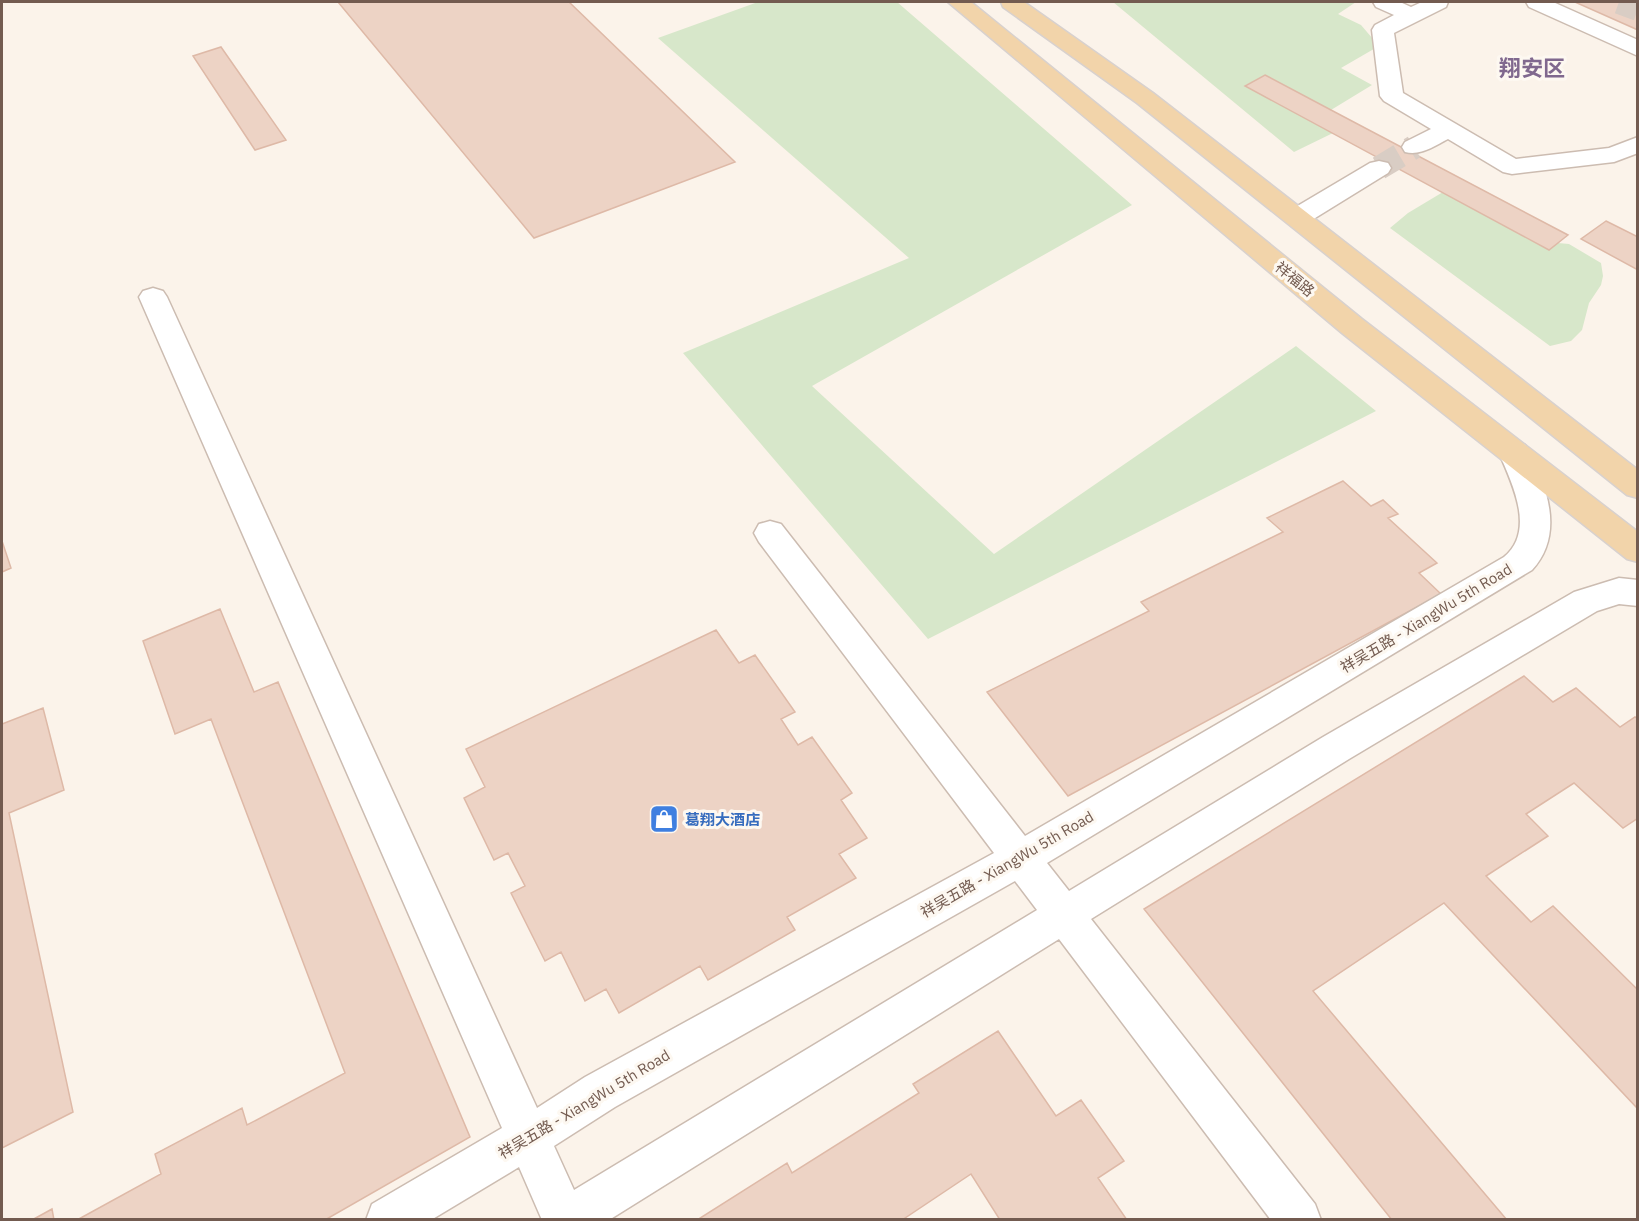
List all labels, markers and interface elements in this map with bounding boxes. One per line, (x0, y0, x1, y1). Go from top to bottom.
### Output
district label: 翔安区 (1499, 53, 1565, 82)
street label: 祥福路 (1272, 257, 1318, 301)
street label: 祥吴五路 - XiangWu 5th Road (1337, 559, 1515, 677)
shop icon: 葛翔大酒店 (648, 803, 680, 835)
street label: 祥吴五路 - XiangWu 5th Road (917, 807, 1097, 921)
place label: 葛翔大酒店 (685, 810, 760, 829)
street label: 祥吴五路 - XiangWu 5th Road (495, 1045, 673, 1163)

